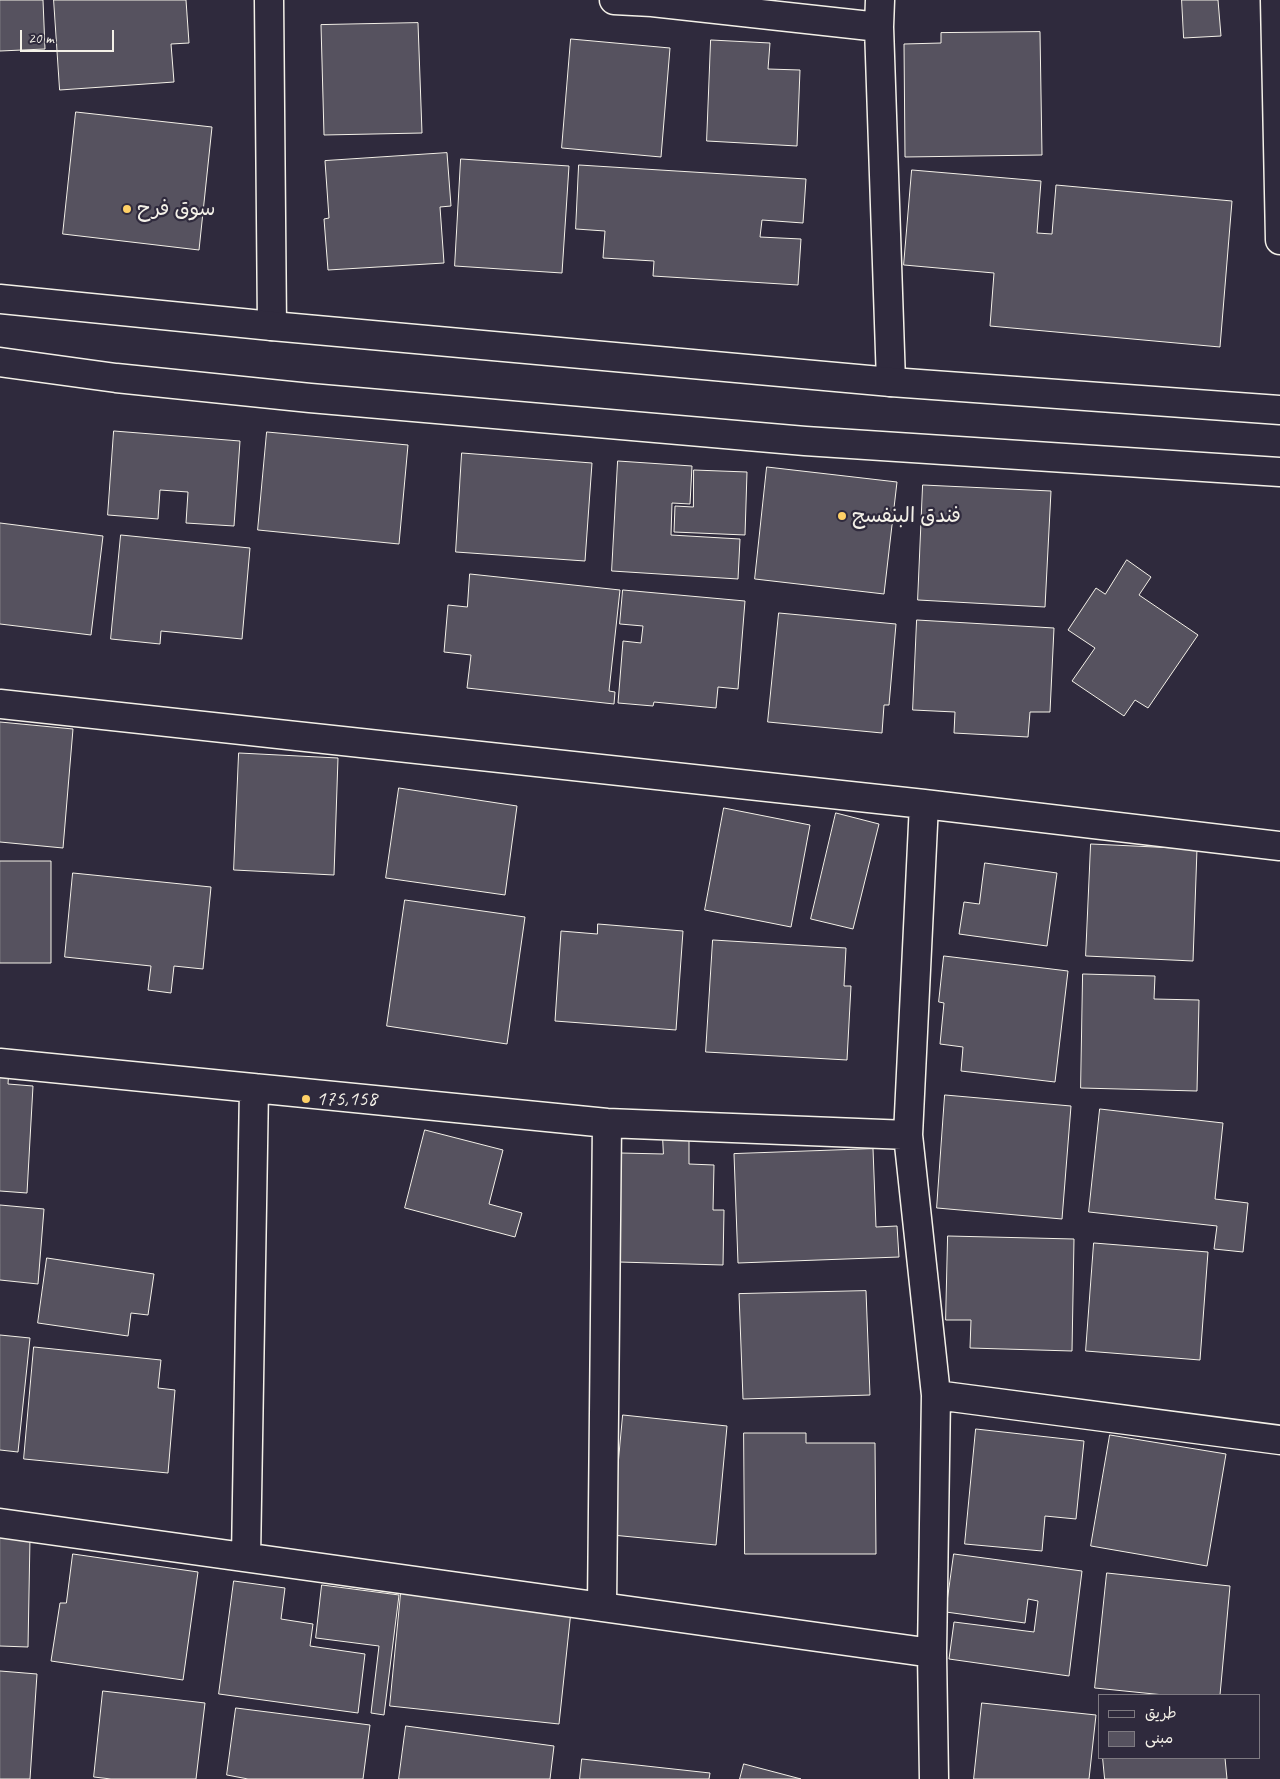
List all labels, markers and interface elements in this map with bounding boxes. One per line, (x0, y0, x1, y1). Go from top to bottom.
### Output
scale bar (22, 20, 116, 52)
text: 20 m (28, 29, 54, 48)
place label: سوق فرح (137, 196, 215, 222)
marker: سوق فرح (121, 203, 133, 215)
place label: فندق البنفسج (852, 503, 961, 529)
marker: فندق البنفسج (836, 510, 848, 522)
place label: 175,158 (316, 1086, 377, 1112)
marker: 175,158 (300, 1093, 312, 1105)
legend (1098, 1694, 1260, 1759)
text: طريق (1145, 1704, 1177, 1723)
text: مبنى (1145, 1729, 1173, 1748)

